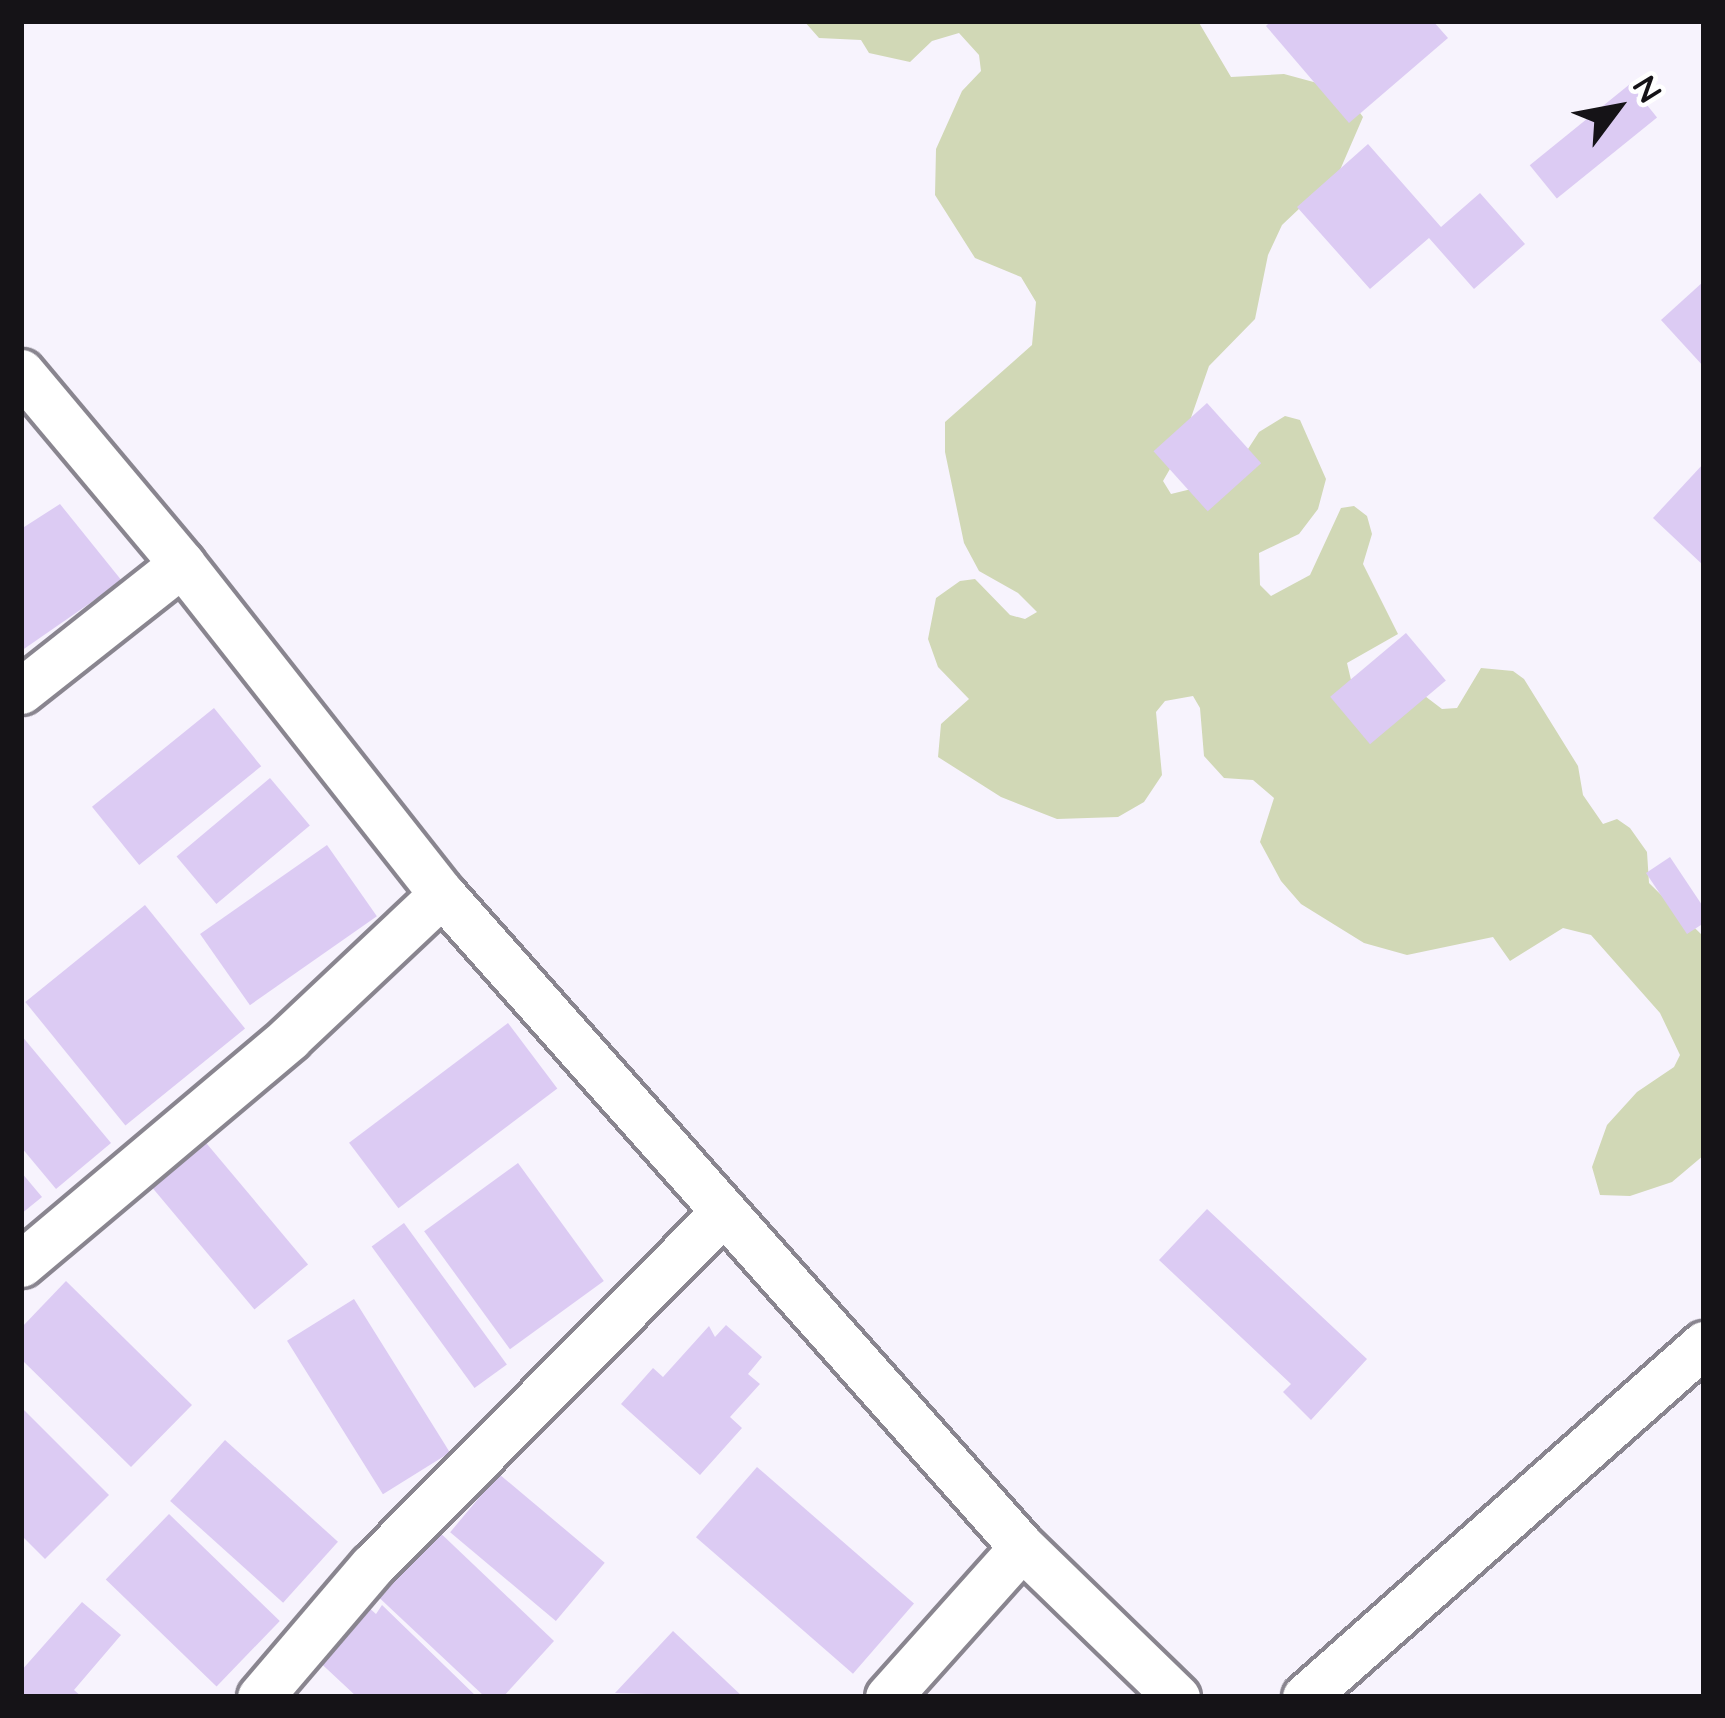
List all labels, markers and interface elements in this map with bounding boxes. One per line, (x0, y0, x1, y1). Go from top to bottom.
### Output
north arrow (1557, 48, 1677, 168)
text: N (1624, 67, 1672, 110)

